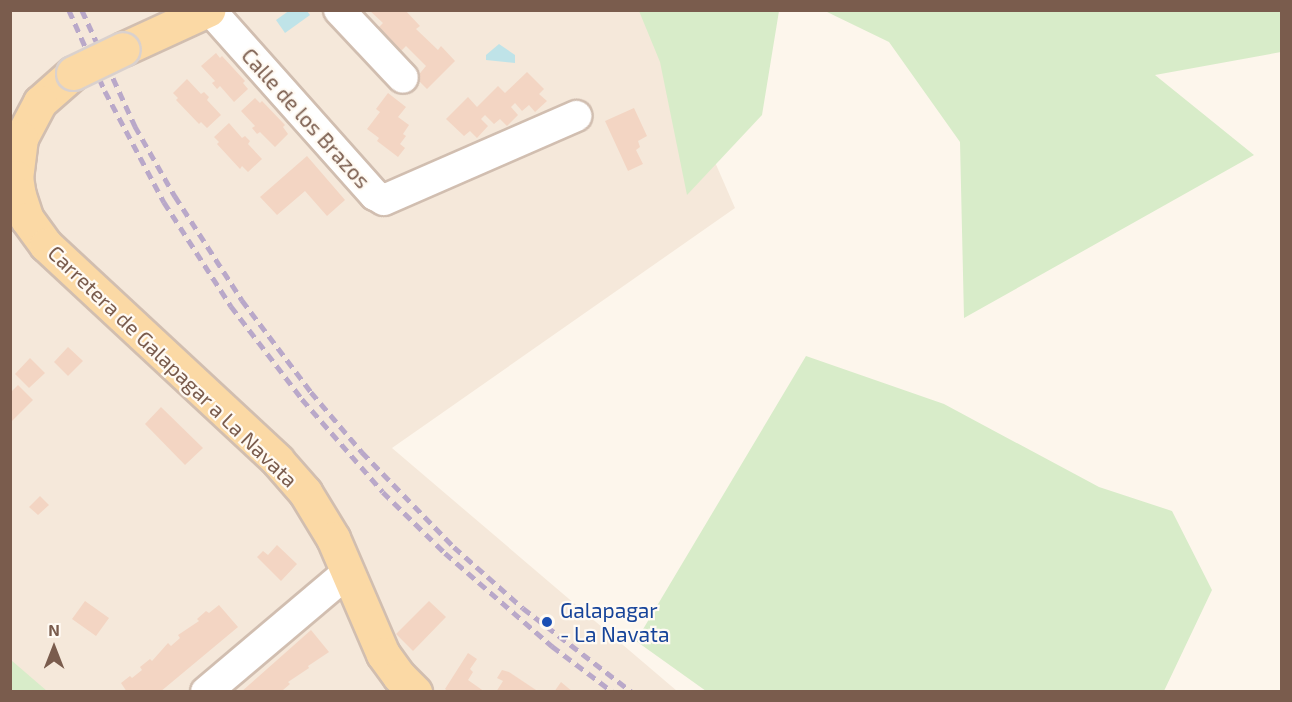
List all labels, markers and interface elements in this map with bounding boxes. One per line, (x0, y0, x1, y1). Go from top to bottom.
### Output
street label: Calle de los Brazos (237, 43, 375, 193)
street label: Carretera de Galapagar a La Navata (43, 240, 303, 492)
place label: Galapagar - La Navata (560, 597, 670, 647)
marker: Galapagar - La Navata (538, 613, 556, 631)
north arrow (24, 618, 84, 678)
text: N (48, 620, 60, 639)

